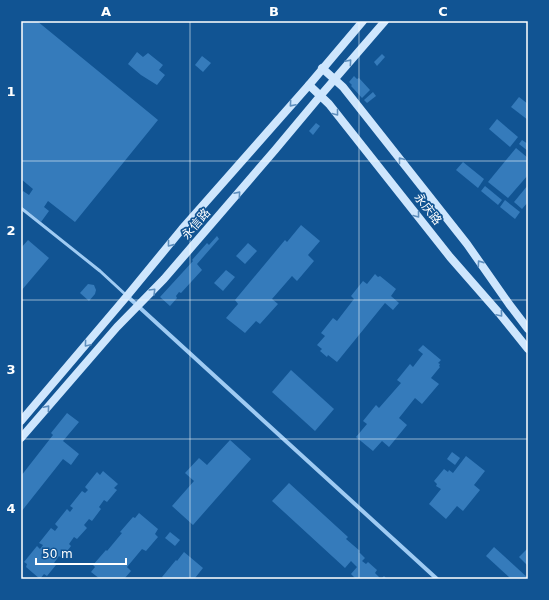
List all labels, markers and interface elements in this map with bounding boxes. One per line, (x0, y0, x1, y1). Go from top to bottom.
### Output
text: A (101, 4, 111, 19)
text: B (269, 4, 279, 19)
text: C (438, 4, 448, 19)
one-way arrow (345, 60, 352, 67)
text: 1 (6, 84, 16, 99)
one-way arrow (290, 99, 297, 107)
one-way arrow (332, 108, 339, 115)
one-way arrow (398, 158, 405, 165)
one-way arrow (234, 191, 241, 198)
street label: 永庆路 (411, 191, 445, 227)
street label: 永信路 (179, 206, 213, 242)
one-way arrow (412, 210, 419, 217)
text: 2 (6, 223, 16, 238)
one-way arrow (167, 239, 174, 247)
one-way arrow (478, 261, 485, 268)
one-way arrow (148, 288, 156, 296)
one-way arrow (496, 310, 503, 317)
one-way arrow (84, 339, 91, 346)
text: 3 (6, 362, 16, 377)
one-way arrow (42, 406, 49, 413)
text: 4 (6, 501, 16, 516)
scale bar (36, 540, 126, 566)
text: 50 m (42, 547, 73, 561)

